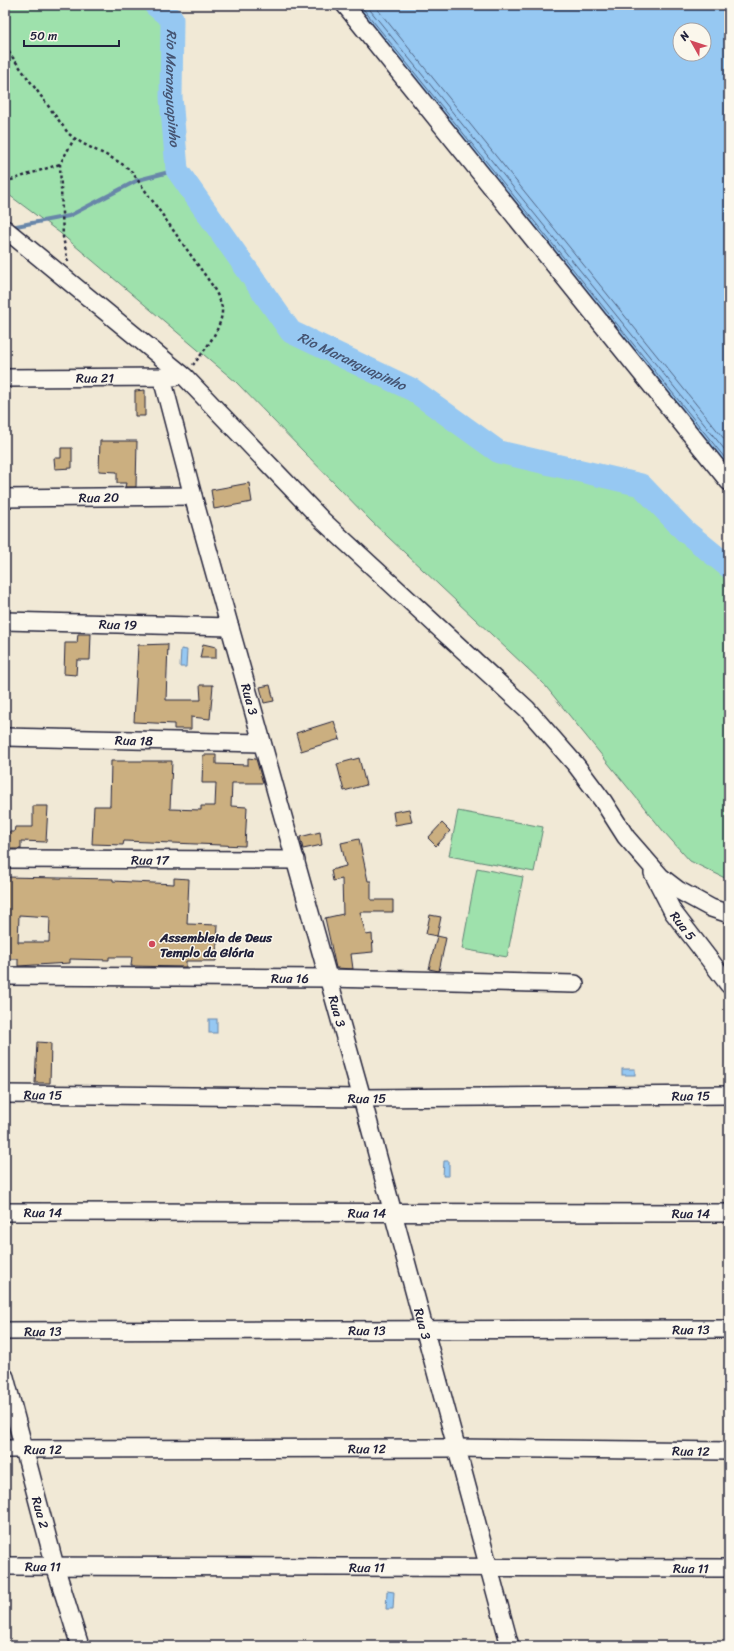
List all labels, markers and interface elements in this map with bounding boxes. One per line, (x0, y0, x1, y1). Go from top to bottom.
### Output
scale bar (24, 22, 119, 48)
north arrow (672, 22, 712, 62)
text: 50 m (30, 25, 57, 47)
text: N (674, 27, 695, 46)
water label: Rio Maranguapinho (158, 29, 188, 148)
water label: Rio Maranguapinho (294, 325, 411, 398)
street label: Rua 21 (76, 366, 114, 389)
street label: Rua 20 (79, 485, 119, 509)
street label: Rua 19 (98, 612, 137, 636)
street label: Rua 3 (235, 681, 265, 718)
street label: Rua 18 (115, 728, 153, 752)
street label: Rua 17 (131, 848, 171, 871)
street label: Rua 5 (664, 906, 703, 946)
place label: Assembleia de Deus Templo da Glória (159, 926, 273, 964)
marker: Assembleia de Deus Templo da Glória (147, 939, 157, 949)
street label: Rua 16 (271, 966, 309, 989)
street label: Rua 3 (322, 993, 353, 1030)
street label: Rua 15 (24, 1083, 62, 1106)
street label: Rua 15 (672, 1084, 710, 1107)
street label: Rua 15 (348, 1086, 386, 1110)
street label: Rua 14 (24, 1201, 62, 1224)
street label: Rua 14 (348, 1201, 386, 1224)
street label: Rua 14 (672, 1201, 710, 1224)
street label: Rua 3 (408, 1305, 438, 1342)
street label: Rua 13 (348, 1318, 386, 1342)
street label: Rua 13 (672, 1318, 710, 1341)
street label: Rua 13 (24, 1319, 62, 1342)
street label: Rua 12 (24, 1437, 62, 1460)
street label: Rua 12 (348, 1437, 386, 1460)
street label: Rua 12 (672, 1439, 711, 1462)
street label: Rua 2 (26, 1494, 56, 1531)
street label: Rua 11 (25, 1555, 61, 1578)
street label: Rua 11 (349, 1555, 385, 1579)
street label: Rua 11 (673, 1556, 709, 1579)

